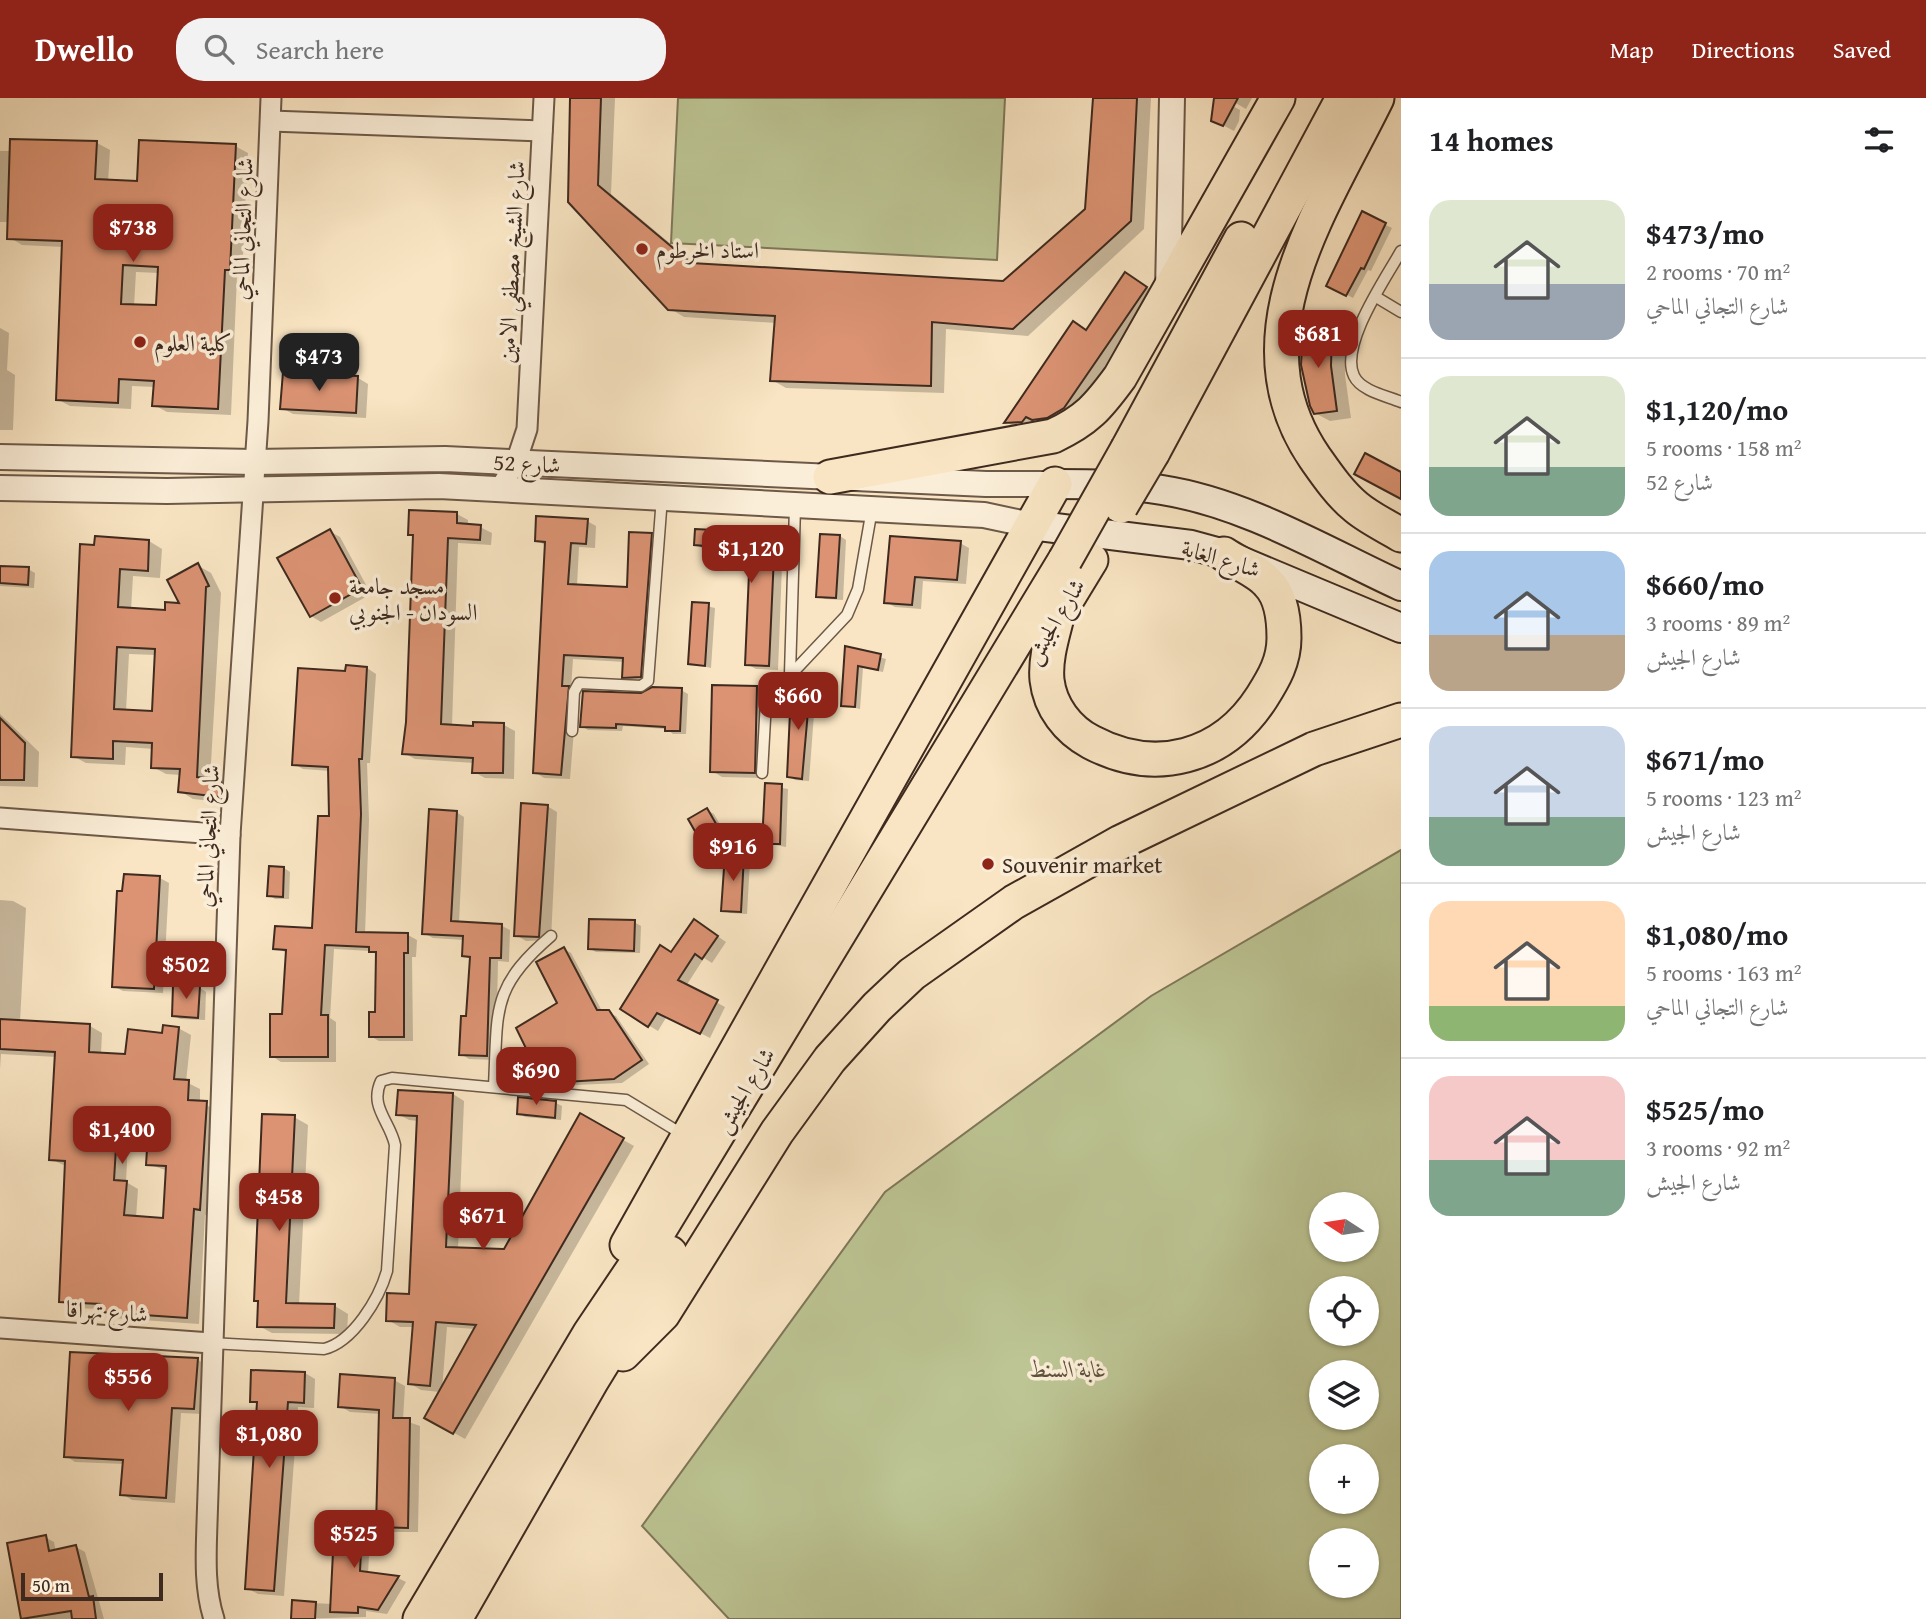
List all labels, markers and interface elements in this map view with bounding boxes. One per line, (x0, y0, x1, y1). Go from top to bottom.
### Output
search box (176, 18, 666, 81)
text: Dwello (35, 25, 134, 73)
icon: search (200, 30, 238, 68)
text: Search here (256, 30, 384, 69)
text: Map (1610, 32, 1654, 67)
text: Directions (1692, 32, 1795, 67)
text: Saved (1833, 32, 1891, 67)
text: 14 homes (1429, 118, 1554, 162)
icon: filters (1860, 121, 1898, 159)
street label: شارع التجاني الماحي (223, 157, 265, 301)
street label: شارع الشيخ مصطفي الامين (489, 160, 540, 364)
pin: $738 (92, 204, 174, 264)
text: $738 (109, 210, 157, 243)
text: $473/mo (1646, 211, 1764, 255)
icon: home (1485, 228, 1569, 312)
place label: استاد الخرطوم (656, 233, 759, 270)
marker: استاد الخرطوم (634, 241, 650, 257)
text: 2 rooms · 70 m² (1646, 255, 1790, 288)
text: شارع التجاني الماحي (1646, 289, 1789, 322)
pin: $681 (1277, 310, 1359, 370)
text: $681 (1294, 316, 1342, 349)
place label: كلية العلوم (154, 326, 232, 363)
marker: كلية العلوم (132, 334, 148, 350)
pin: $473 (278, 334, 360, 393)
text: $473 (295, 339, 343, 372)
text: $1,120/mo (1646, 387, 1788, 431)
icon: home (1485, 404, 1569, 488)
text: 5 rooms · 158 m² (1646, 431, 1801, 464)
street label: شارع 52 (492, 445, 561, 485)
text: شارع 52 (1646, 465, 1713, 498)
pin: $1,120 (694, 526, 808, 585)
street label: شارع الغابة (1176, 530, 1264, 589)
text: $1,120 (718, 531, 784, 564)
text: $660/mo (1646, 562, 1764, 606)
place label: مسجد جامعة السودان - الجنوبي (349, 569, 477, 631)
street label: شارع الجيش (1015, 572, 1096, 672)
icon: home (1485, 579, 1569, 663)
marker: مسجد جامعة السودان - الجنوبي (327, 590, 343, 606)
text: 3 rooms · 89 m² (1646, 606, 1790, 639)
text: شارع الجيش (1646, 640, 1741, 673)
pin: $660 (757, 672, 839, 732)
text: $660 (774, 678, 822, 711)
text: $671/mo (1646, 737, 1764, 781)
icon: home (1485, 754, 1569, 838)
street label: شارع التجاني الماحي (187, 764, 231, 908)
text: 5 rooms · 123 m² (1646, 781, 1801, 814)
text: شارع الجيش (1646, 815, 1741, 848)
pin: $916 (692, 824, 774, 883)
text: $916 (709, 829, 757, 862)
place label: Souvenir market (1002, 848, 1162, 881)
marker: Souvenir market (980, 856, 996, 872)
text: $1,080/mo (1646, 912, 1788, 956)
icon: home (1485, 929, 1569, 1013)
pin: $502 (145, 942, 227, 1001)
text: $502 (162, 947, 210, 980)
text: 5 rooms · 163 m² (1646, 956, 1801, 989)
text: شارع التجاني الماحي (1646, 990, 1789, 1023)
street label: شارع الجيش (705, 1041, 786, 1141)
pin: $690 (495, 1048, 577, 1107)
text: $690 (512, 1053, 560, 1086)
text: $525/mo (1646, 1087, 1764, 1131)
icon: home (1485, 1104, 1569, 1188)
pin: $1,400 (65, 1107, 179, 1166)
text: $1,400 (89, 1112, 155, 1145)
text: 3 rooms · 92 m² (1646, 1131, 1790, 1164)
text: شارع الجيش (1646, 1165, 1741, 1198)
pin: $458 (238, 1174, 320, 1233)
text: $458 (255, 1179, 303, 1212)
pin: $671 (442, 1192, 524, 1252)
north arrow (1309, 1192, 1379, 1262)
map controls (1309, 1192, 1379, 1598)
text: $671 (459, 1198, 507, 1231)
button: locate (1309, 1276, 1379, 1346)
street label: شارع تهراقا (65, 1292, 149, 1334)
park label: غابة السنط (1030, 1352, 1106, 1385)
pin: $556 (87, 1354, 169, 1413)
text: $556 (104, 1359, 152, 1392)
button: layers (1309, 1360, 1379, 1430)
pin: $1,080 (212, 1410, 326, 1470)
text: $1,080 (236, 1416, 302, 1449)
button: + (1309, 1444, 1379, 1514)
pin: $525 (313, 1510, 395, 1570)
text: $525 (330, 1516, 378, 1549)
button: − (1309, 1528, 1379, 1598)
scale bar (21, 1570, 163, 1602)
text: 50 m (32, 1571, 70, 1599)

